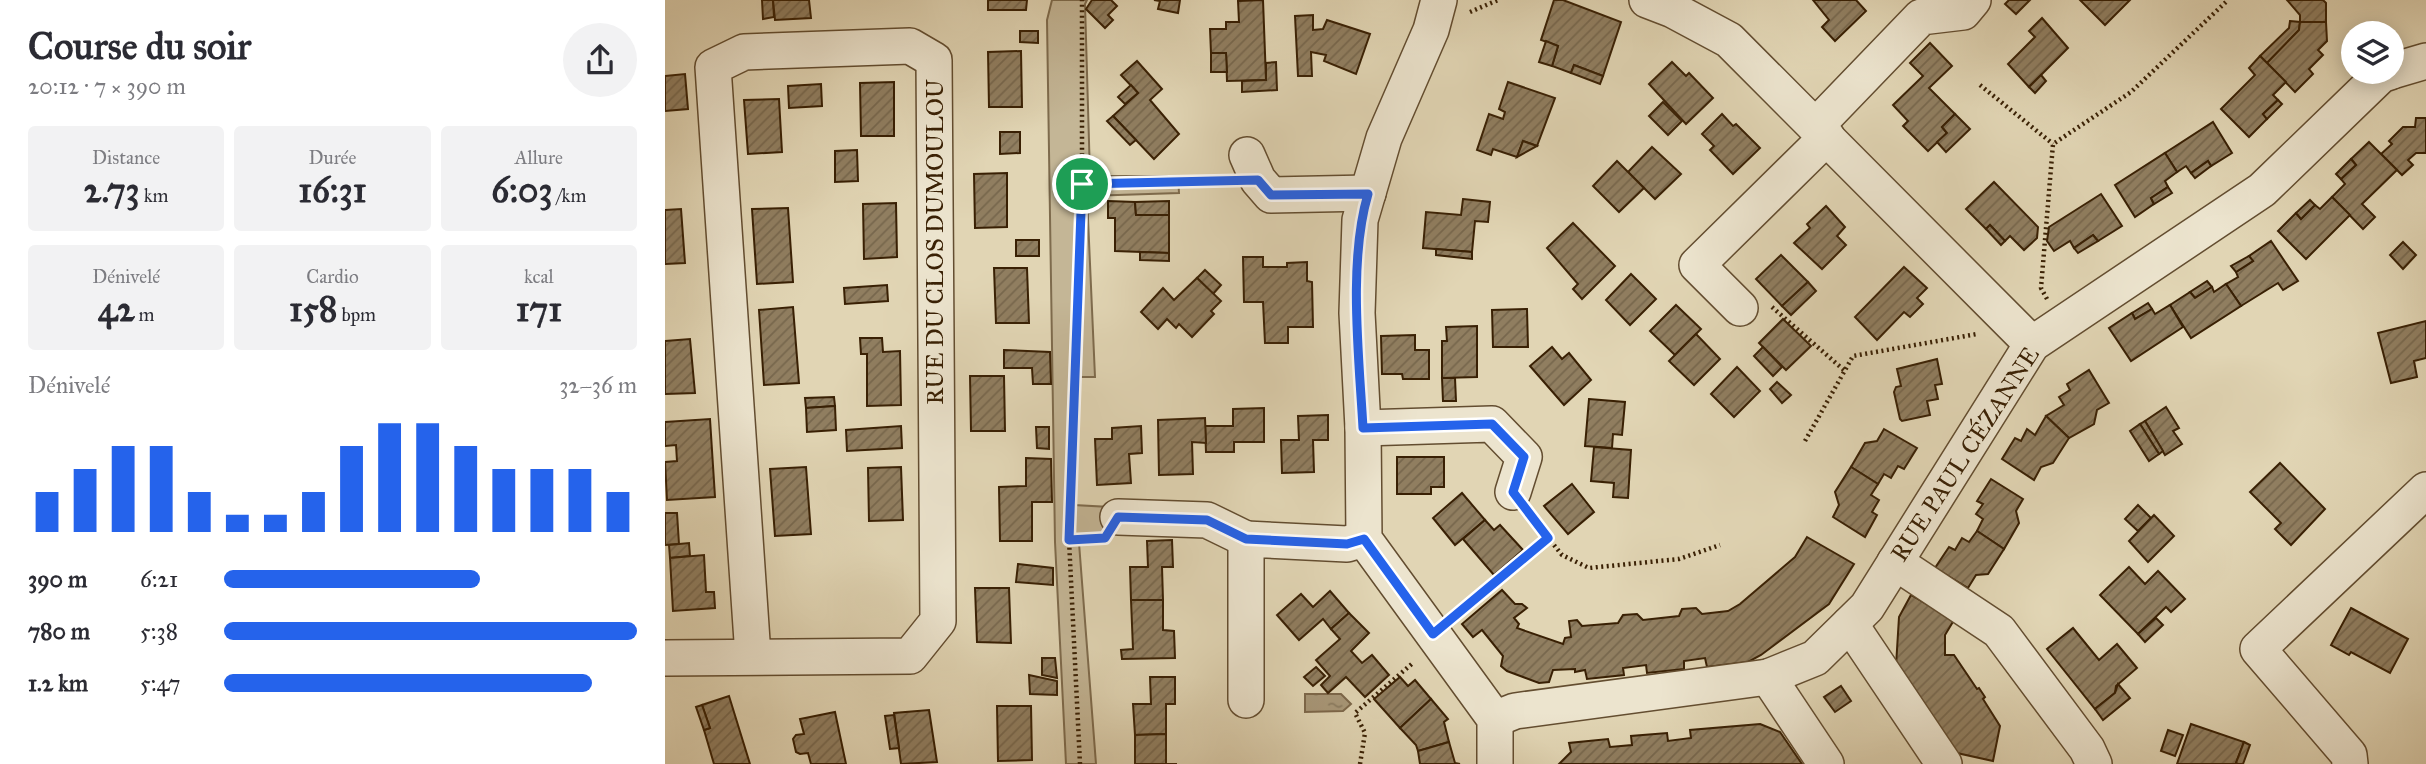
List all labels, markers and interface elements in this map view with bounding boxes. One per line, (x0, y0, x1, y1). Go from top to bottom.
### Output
map controls (2341, 21, 2404, 84)
button: layers (2341, 21, 2404, 84)
text: Course du soir (28, 23, 251, 69)
button: share (563, 23, 637, 97)
text: 20:12 · 7 × 390 m (28, 72, 186, 100)
street label: RUE DU CLOS DUMOULOU (920, 79, 950, 405)
text: Distance (92, 146, 160, 169)
text: Durée (309, 146, 356, 169)
text: Allure (515, 146, 563, 169)
pin (1052, 154, 1112, 214)
icon: arrive (1063, 165, 1101, 203)
text: 2.73 (84, 169, 140, 212)
text: 16:31 (298, 169, 367, 212)
text: 6:03 (491, 169, 552, 212)
text: km (140, 184, 169, 207)
text: /km (552, 184, 586, 207)
text: Dénivelé (92, 265, 160, 288)
text: Cardio (306, 265, 359, 288)
text: kcal (524, 265, 554, 288)
text: 42 (98, 288, 135, 331)
text: 158 (289, 288, 337, 331)
text: 171 (516, 288, 562, 331)
text: m (135, 303, 155, 326)
text: bpm (337, 303, 376, 326)
street label: RUE PAUL CÉZANNE (1884, 341, 2046, 567)
text: Dénivelé (28, 371, 110, 399)
text: 32–36 m (559, 371, 637, 399)
text: 390 m (28, 565, 87, 593)
text: 6:21 (140, 565, 178, 593)
text: 780 m (28, 617, 90, 645)
text: 5:38 (140, 617, 178, 645)
text: 1.2 km (28, 669, 88, 697)
text: 5:47 (140, 669, 181, 697)

